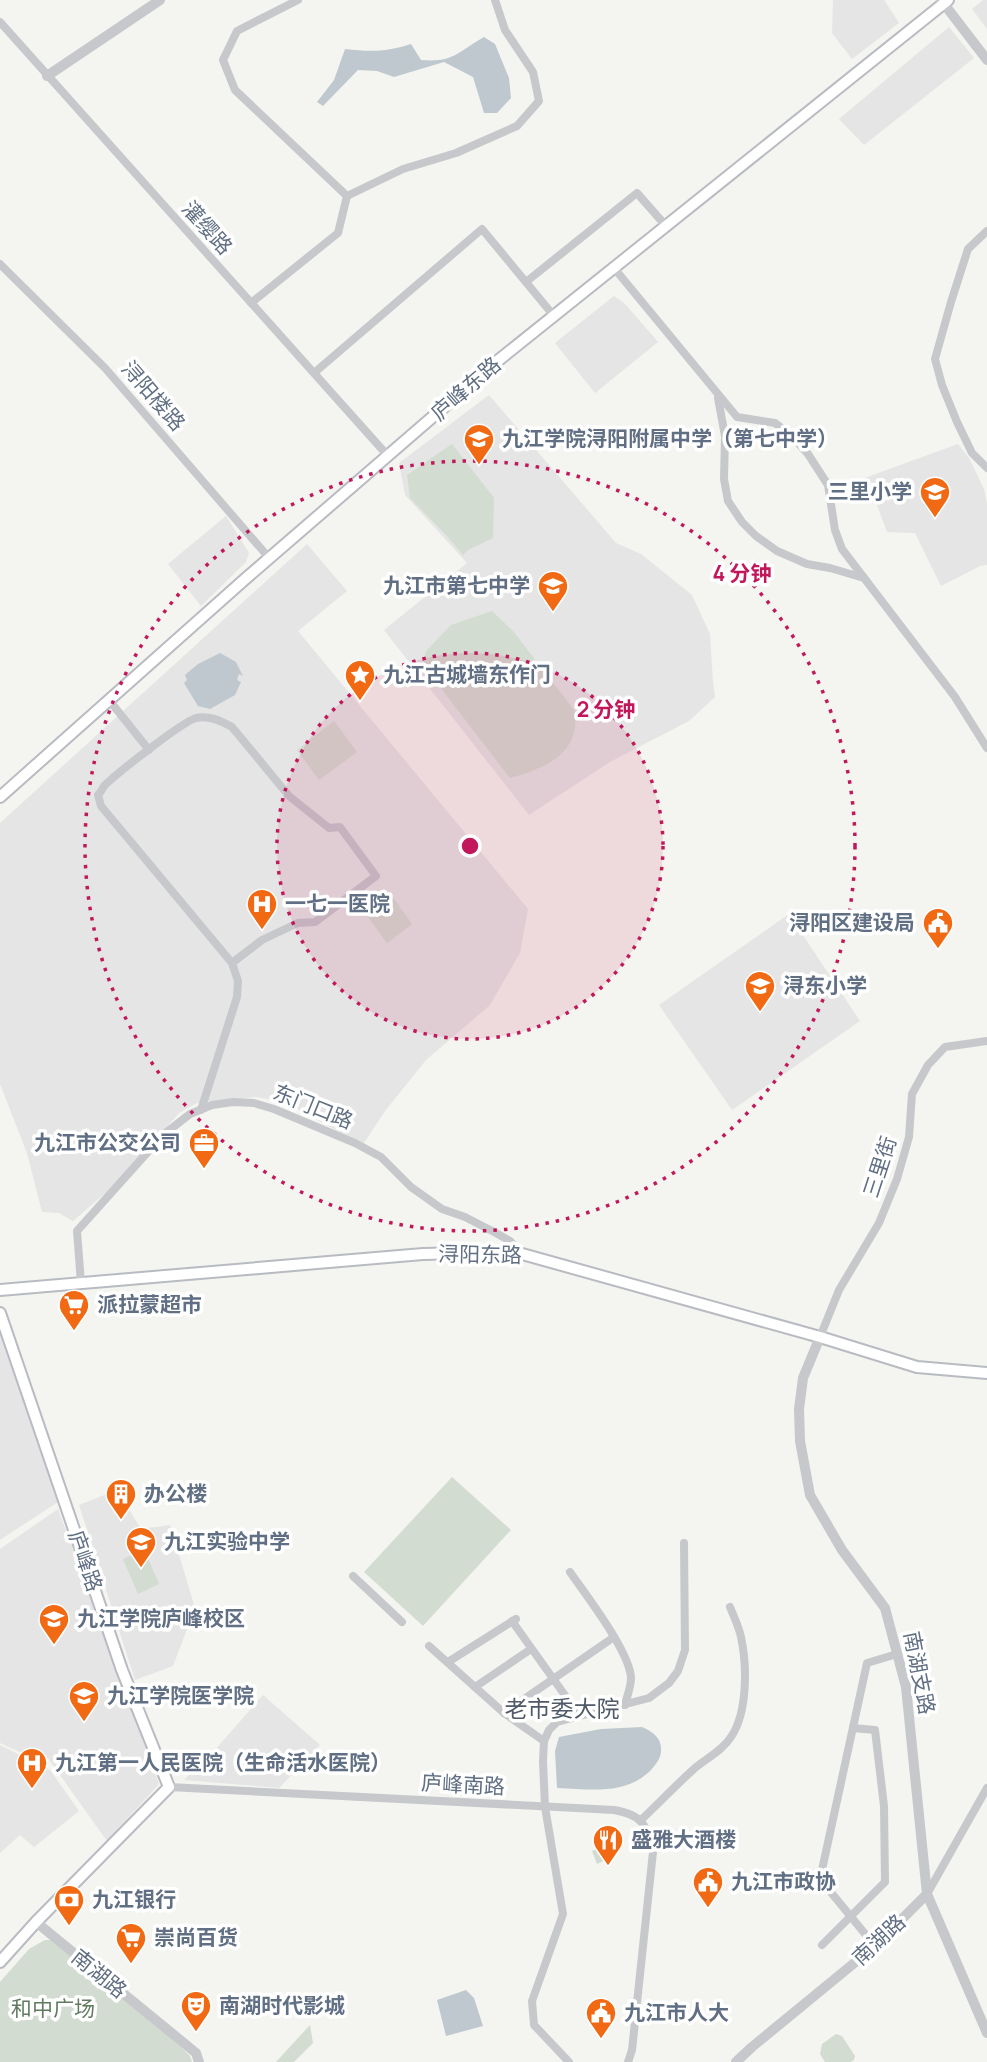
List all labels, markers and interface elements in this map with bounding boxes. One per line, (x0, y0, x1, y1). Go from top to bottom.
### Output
street label: 灌缨路 (176, 195, 239, 260)
street label: 庐峰东路 (424, 350, 506, 426)
street label: 浔阳楼路 (116, 354, 192, 436)
school or university icon: 九江学院浔阳附属中学（第七中学） (462, 422, 496, 466)
place label: 九江学院浔阳附属中学（第七中学） (502, 424, 838, 452)
school or university icon: 三里小学 (918, 475, 952, 519)
place label: 三里小学 (828, 477, 912, 505)
text: 4 分钟 (713, 559, 771, 587)
school or university icon: 九江市第七中学 (536, 569, 570, 613)
place label: 九江市第七中学 (383, 571, 530, 599)
place icon: 九江古城墙东作门 (343, 658, 377, 702)
place label: 九江古城墙东作门 (383, 660, 551, 688)
text: 2 分钟 (577, 695, 635, 723)
centre of rings (458, 834, 482, 858)
hospital icon: 一七一医院 (245, 887, 279, 931)
place label: 一七一医院 (285, 889, 390, 917)
public building icon: 浔阳区建设局 (921, 906, 955, 950)
place label: 浔阳区建设局 (789, 908, 915, 936)
school or university icon: 浔东小学 (743, 969, 777, 1013)
place label: 浔东小学 (783, 971, 867, 999)
street label: 东门口路 (269, 1077, 358, 1135)
office icon: 九江市公交公司 (187, 1126, 221, 1170)
place label: 九江市公交公司 (34, 1128, 181, 1156)
street label: 三里街 (856, 1132, 902, 1201)
street label: 浔阳东路 (438, 1239, 522, 1269)
supermarket icon: 派拉蒙超市 (57, 1288, 91, 1332)
place label: 派拉蒙超市 (97, 1290, 202, 1318)
building icon: 办公楼 (104, 1477, 138, 1521)
place label: 办公楼 (144, 1479, 207, 1507)
school or university icon: 九江实验中学 (124, 1525, 158, 1569)
street label: 庐峰路 (62, 1526, 109, 1595)
place label: 九江实验中学 (164, 1527, 290, 1555)
school or university icon: 九江学院庐峰校区 (37, 1602, 71, 1646)
place label: 九江学院庐峰校区 (77, 1604, 245, 1632)
street label: 南湖支路 (898, 1629, 942, 1717)
school or university icon: 九江学院医学院 (67, 1679, 101, 1723)
place label: 九江学院医学院 (107, 1681, 254, 1709)
district label: 老市委大院 (505, 1692, 620, 1724)
hospital icon: 九江第一人民医院（生命活水医院） (15, 1746, 49, 1790)
place label: 九江第一人民医院（生命活水医院） (55, 1748, 391, 1776)
street label: 庐峰南路 (420, 1768, 506, 1800)
restaurant icon: 盛雅大酒楼 (591, 1823, 625, 1867)
place label: 盛雅大酒楼 (631, 1825, 736, 1853)
public building icon: 九江市政协 (691, 1865, 725, 1909)
place label: 九江市政协 (731, 1867, 836, 1895)
bank icon: 九江银行 (52, 1883, 86, 1927)
place label: 九江银行 (92, 1885, 176, 1913)
street label: 南湖路 (846, 1908, 911, 1971)
supermarket icon: 崇尚百货 (114, 1921, 148, 1965)
place label: 崇尚百货 (154, 1923, 238, 1951)
street label: 南湖路 (66, 1943, 133, 2004)
theatre icon: 南湖时代影城 (179, 1989, 213, 2033)
place label: 南湖时代影城 (219, 1991, 345, 2019)
park label: 和中广场 (11, 1994, 95, 2022)
public building icon: 九江市人大 (584, 1996, 618, 2040)
place label: 九江市人大 (624, 1998, 729, 2026)

